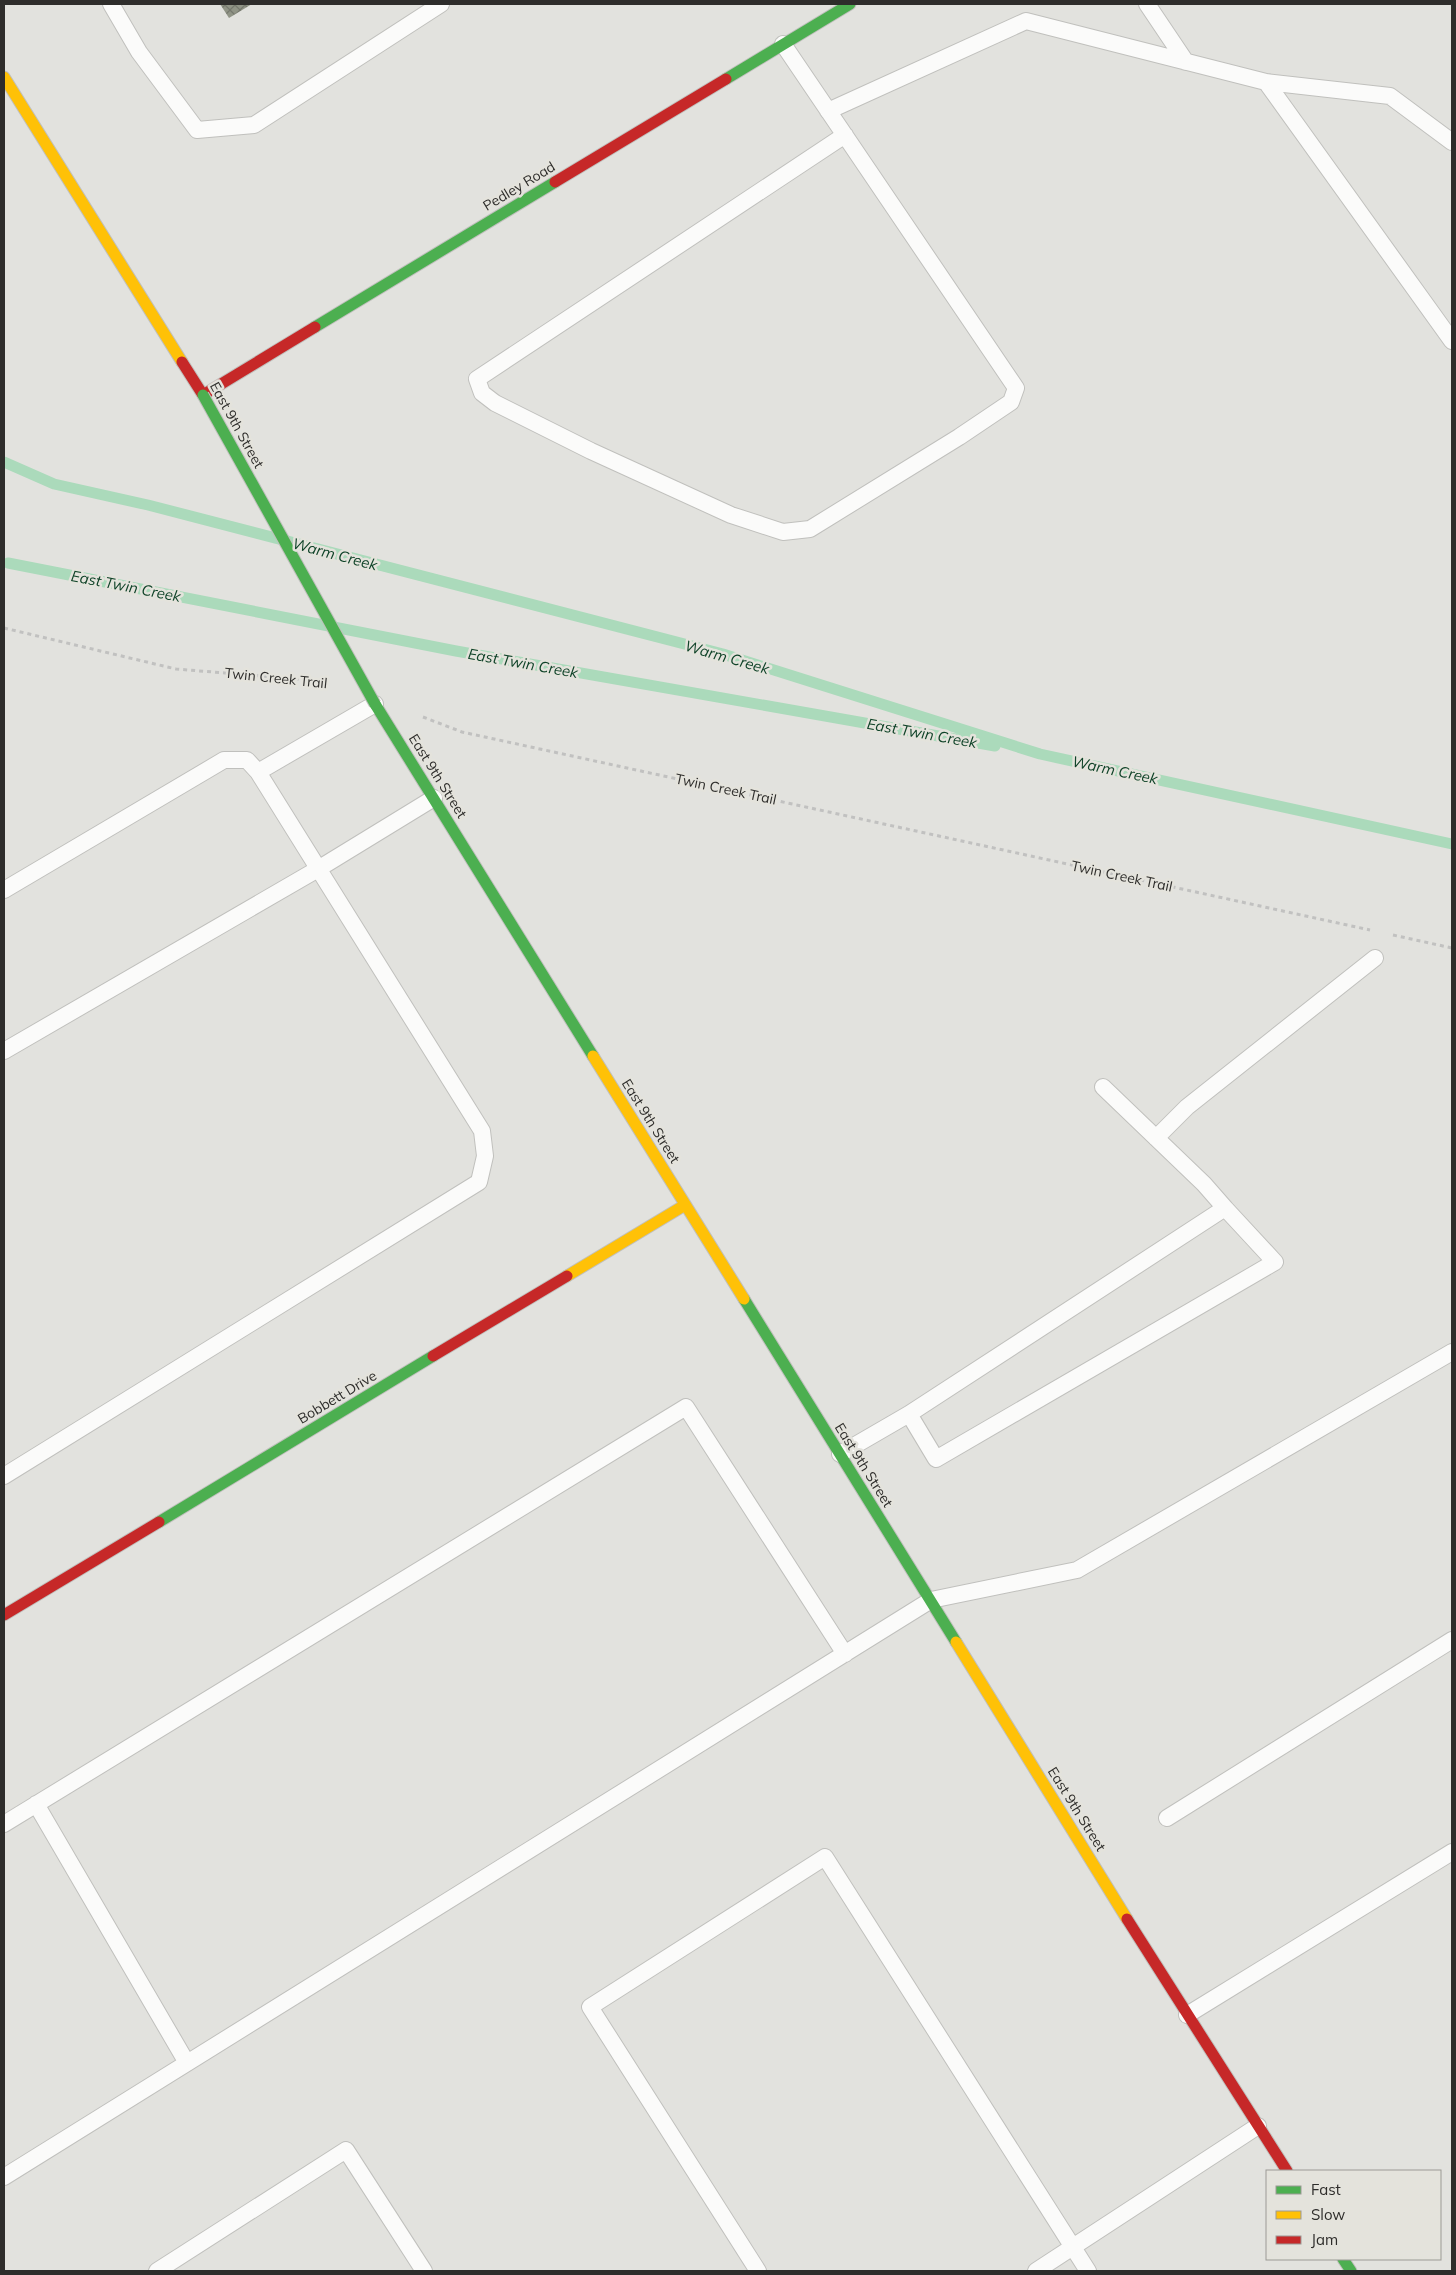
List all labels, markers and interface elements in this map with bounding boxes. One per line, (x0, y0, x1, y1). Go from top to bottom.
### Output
street label: Pedley Road (480, 157, 558, 215)
street label: East 9th Street (206, 379, 268, 471)
water label: Warm Creek (291, 534, 381, 575)
water label: East Twin Creek (70, 566, 184, 606)
water label: Warm Creek (683, 636, 773, 678)
water label: East Twin Creek (467, 644, 581, 682)
street label: Twin Creek Trail (224, 664, 328, 692)
water label: East Twin Creek (866, 714, 980, 752)
street label: East 9th Street (405, 731, 471, 821)
water label: Warm Creek (1070, 752, 1161, 789)
street label: Twin Creek Trail (674, 769, 778, 809)
street label: Twin Creek Trail (1070, 856, 1174, 896)
street label: East 9th Street (618, 1076, 684, 1166)
street label: Bobbett Drive (294, 1366, 380, 1428)
street label: East 9th Street (831, 1420, 897, 1510)
street label: East 9th Street (1044, 1764, 1110, 1854)
legend (1266, 2170, 1441, 2260)
text: Fast (1311, 2180, 1341, 2199)
text: Slow (1311, 2205, 1345, 2224)
text: Jam (1311, 2230, 1338, 2249)

